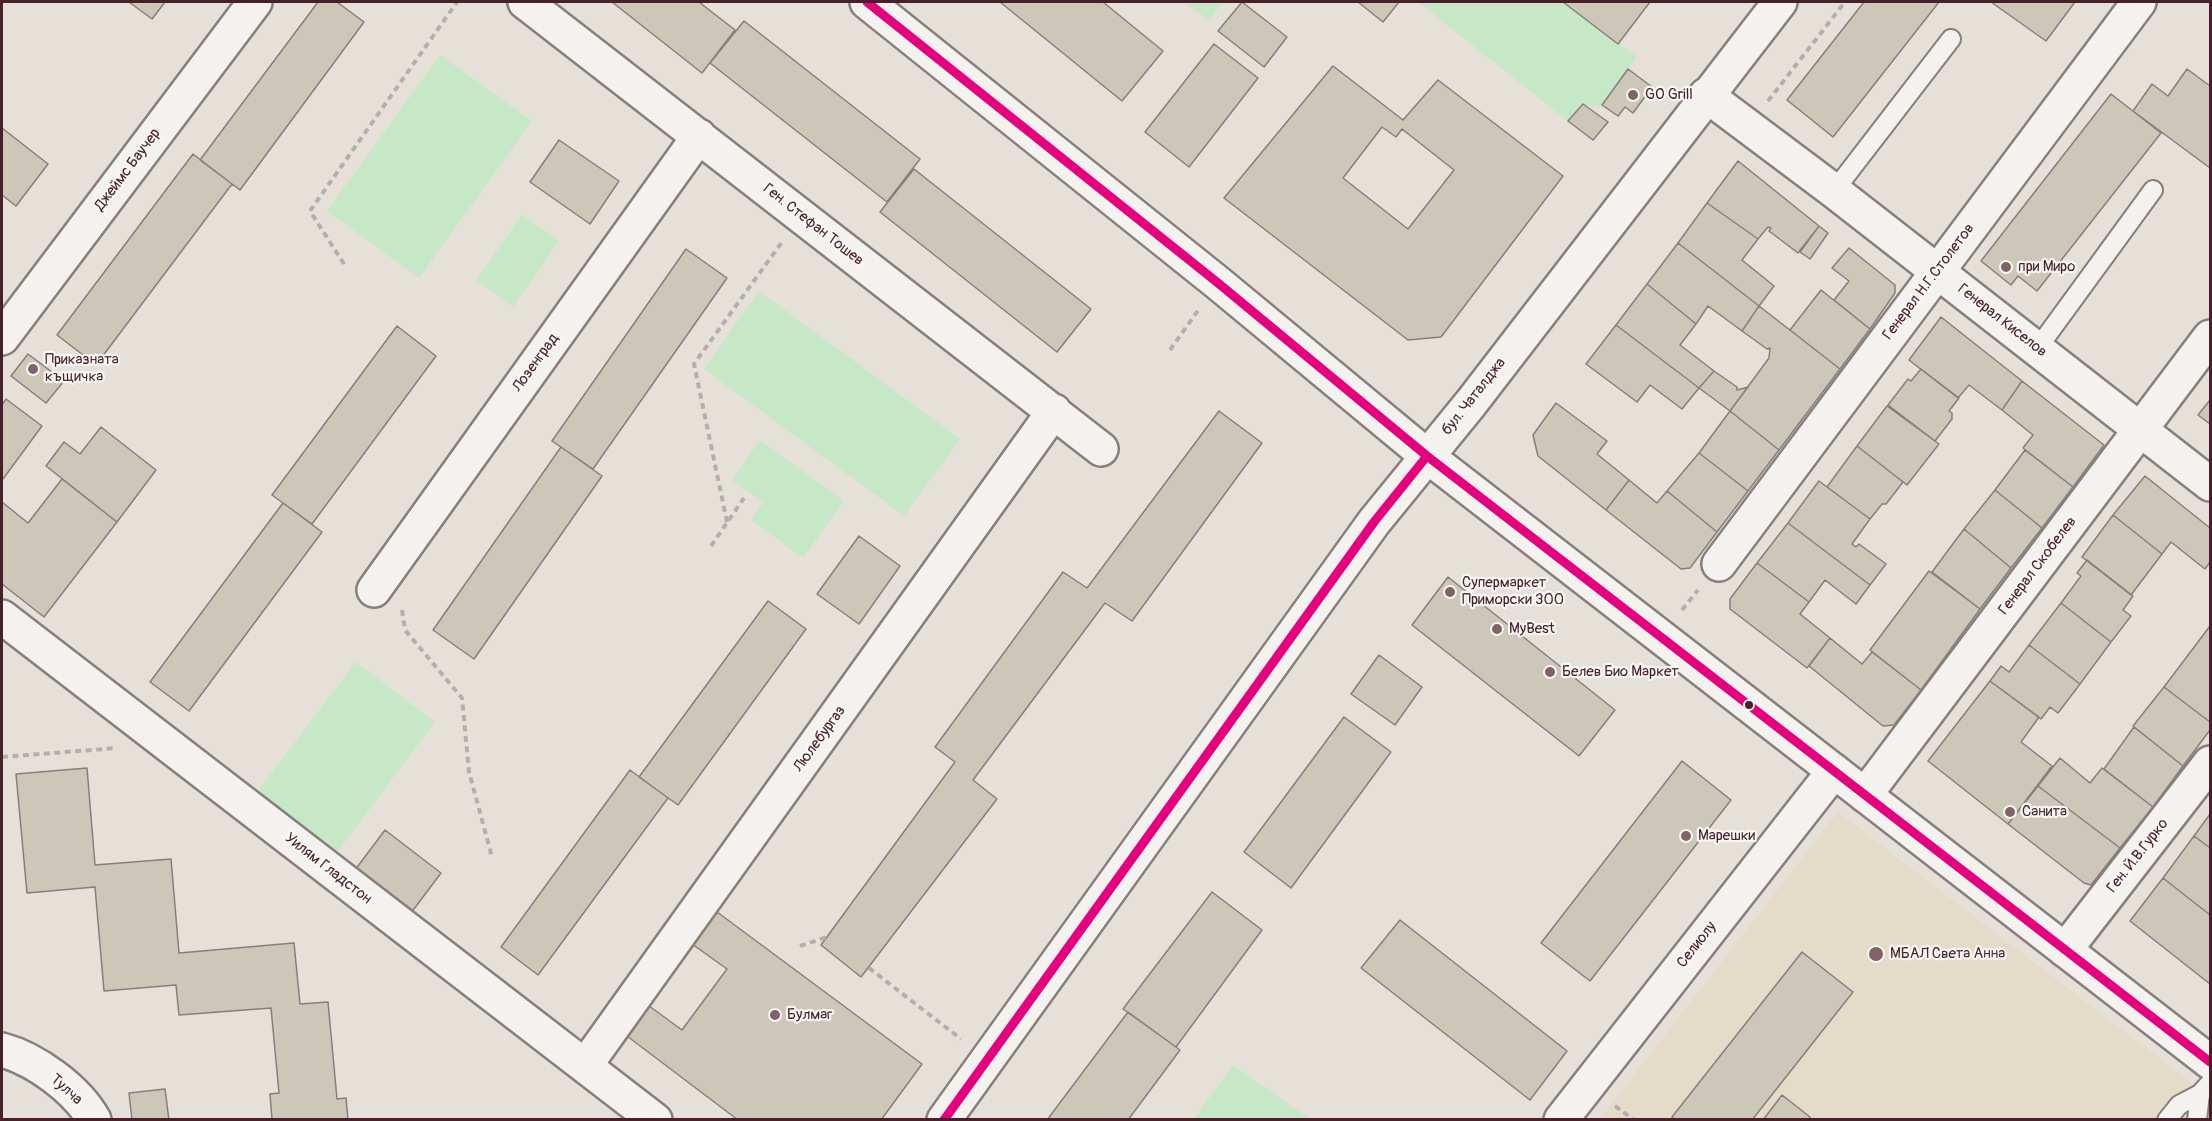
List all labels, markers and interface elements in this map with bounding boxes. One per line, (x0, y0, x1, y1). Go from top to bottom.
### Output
place label: GO Grill (1645, 86, 1693, 104)
marker: GO Grill (1626, 88, 1640, 102)
street label: Джеймс Баучер (91, 125, 165, 215)
street label: Ген. Стефан Тошев (759, 180, 867, 270)
street label: Генерал Н.Г.Столетов (1879, 220, 1979, 344)
place label: при Миро (2018, 258, 2075, 276)
marker: при Миро (1999, 260, 2013, 274)
street label: Генерал Киселов (1954, 281, 2050, 361)
street label: Лозенград (509, 330, 563, 396)
place label: Приказната къщичка (45, 351, 119, 386)
street label: бул. Чаталджа (1438, 355, 1510, 439)
marker: Приказната къщичка (26, 362, 40, 376)
street label: Генерал Скобелев (1995, 513, 2081, 619)
place label: Супермаркет Приморски 300 (1462, 574, 1564, 609)
marker: Супермаркет Приморски 300 (1443, 585, 1457, 599)
place label: MyBest (1509, 620, 1555, 638)
marker: MyBest (1490, 622, 1504, 636)
place label: Белев Био Маркет (1562, 663, 1679, 681)
marker: Белев Био Маркет (1543, 665, 1557, 679)
unlabelled marker (1743, 699, 1755, 711)
street label: Люлебургаз (790, 702, 850, 776)
place label: Санита (2022, 803, 2067, 821)
marker: Санита (2003, 805, 2017, 819)
street label: Ген. Й.В.Гурко (2103, 815, 2173, 897)
place label: Марешки (1698, 827, 1755, 845)
marker: Марешки (1679, 829, 1693, 843)
street label: Уилям Гладстон (281, 830, 375, 908)
street label: Селиолу (1673, 918, 1721, 972)
marker: МБАЛ Света Анна (1867, 945, 1885, 963)
place label: МБАЛ Света Анна (1890, 945, 2005, 963)
place label: Булмаг (787, 1006, 832, 1024)
marker: Булмаг (768, 1008, 782, 1022)
street label: Тулча (46, 1071, 86, 1109)

